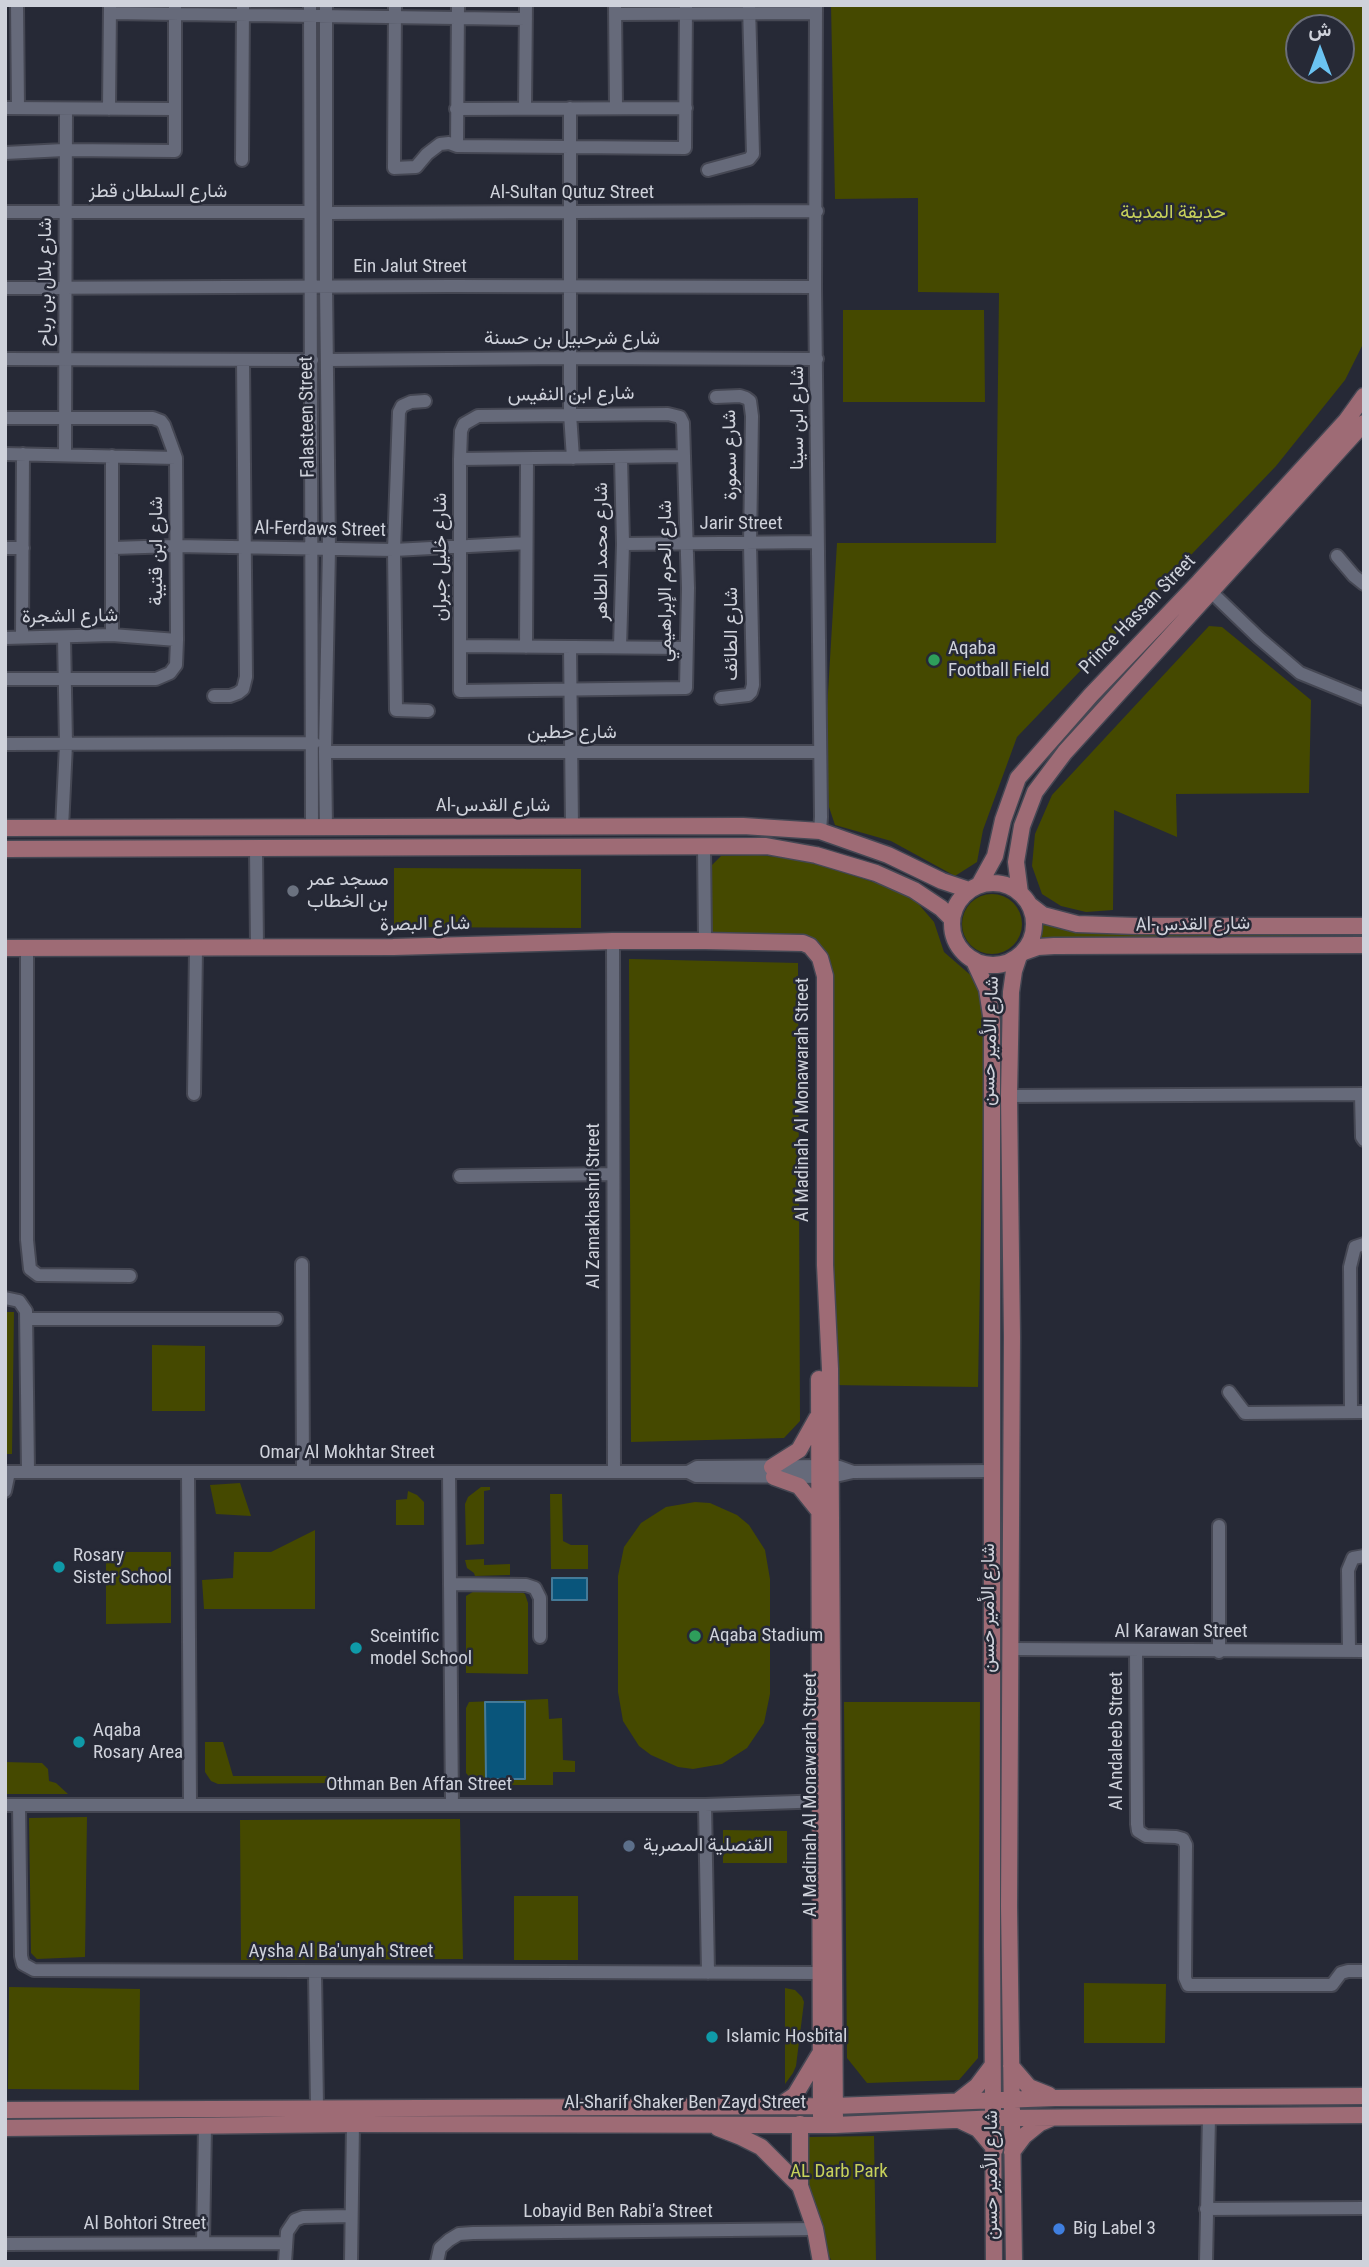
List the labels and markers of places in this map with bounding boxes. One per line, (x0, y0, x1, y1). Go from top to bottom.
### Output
place label: Aqaba Football Field (948, 638, 1049, 682)
marker: Aqaba Football Field (926, 652, 942, 668)
place label: مسجد عمر بن الخطاب (307, 869, 389, 913)
marker: مسجد عمر بن الخطاب (285, 883, 301, 899)
place label: Rosary Sister School (73, 1545, 172, 1589)
marker: Rosary Sister School (51, 1559, 67, 1575)
place label: Aqaba Stadium (709, 1625, 823, 1647)
place label: Sceintific model School (370, 1626, 472, 1670)
marker: Aqaba Stadium (687, 1628, 703, 1644)
marker: Sceintific model School (348, 1640, 364, 1656)
place label: Aqaba Rosary Area (93, 1720, 183, 1764)
marker: Aqaba Rosary Area (71, 1734, 87, 1750)
place label: القنصلية المصرية (643, 1835, 772, 1857)
marker: القنصلية المصرية (621, 1838, 637, 1854)
place label: Islamic Hosbital (726, 2026, 847, 2048)
marker: Islamic Hosbital (704, 2029, 720, 2045)
place label: Big Label 3 (1073, 2218, 1156, 2240)
marker: Big Label 3 (1051, 2221, 1067, 2237)

